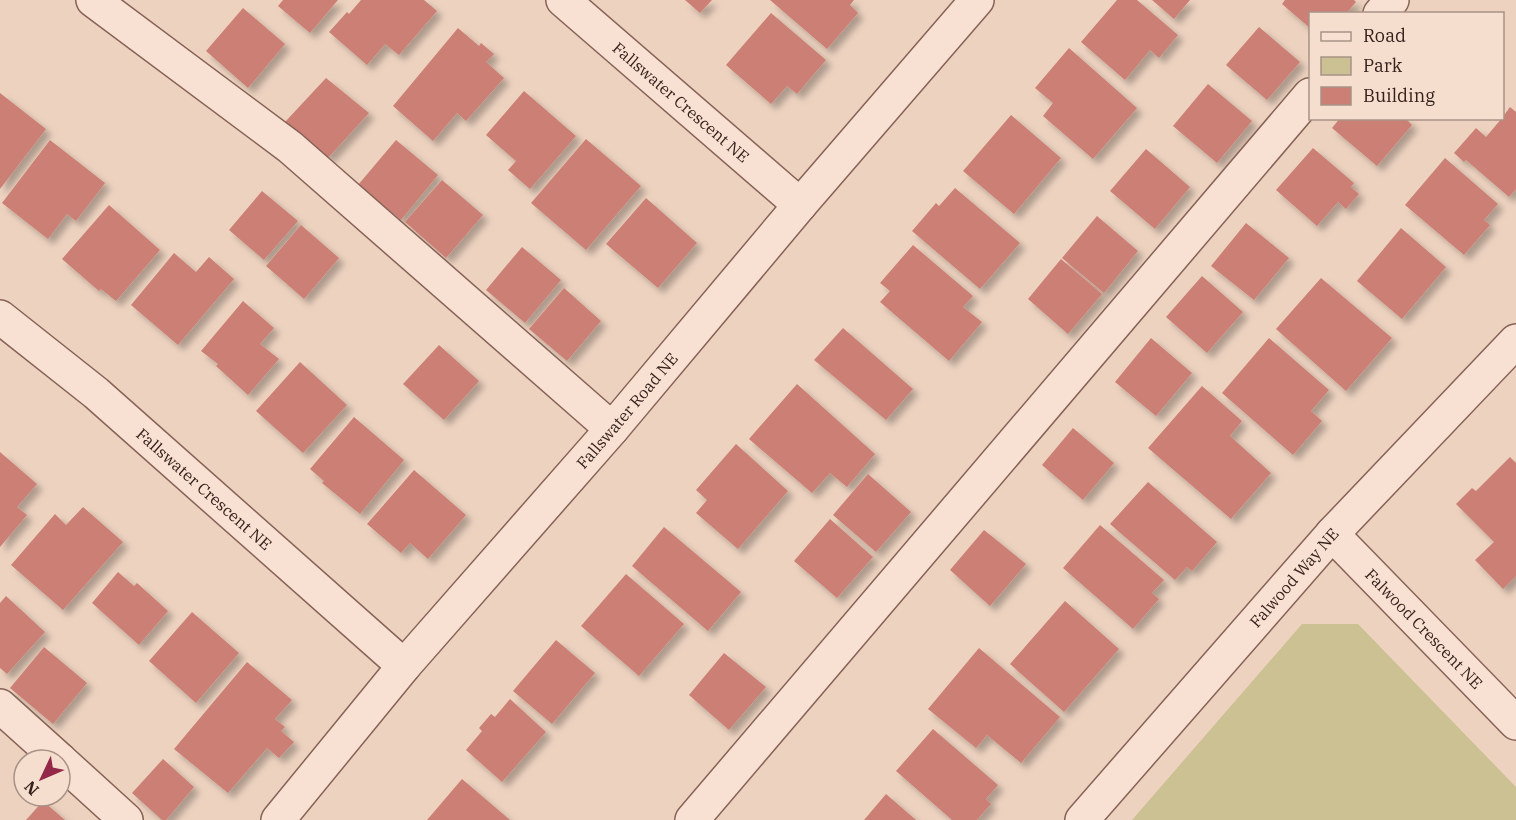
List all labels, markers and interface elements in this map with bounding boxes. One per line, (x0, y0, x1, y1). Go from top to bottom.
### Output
legend (1309, 12, 1504, 120)
text: Road (1363, 24, 1406, 47)
street label: Fallswater Crescent NE (609, 38, 753, 167)
text: Park (1363, 54, 1403, 77)
text: Building (1363, 84, 1435, 107)
street label: Fallswater Road NE (572, 348, 682, 473)
street label: Fallswater Crescent NE (132, 424, 276, 554)
street label: Falwood Way NE (1245, 524, 1343, 631)
street label: Falwood Crescent NE (1361, 564, 1487, 693)
north arrow (12, 748, 72, 808)
text: N (20, 777, 43, 800)

